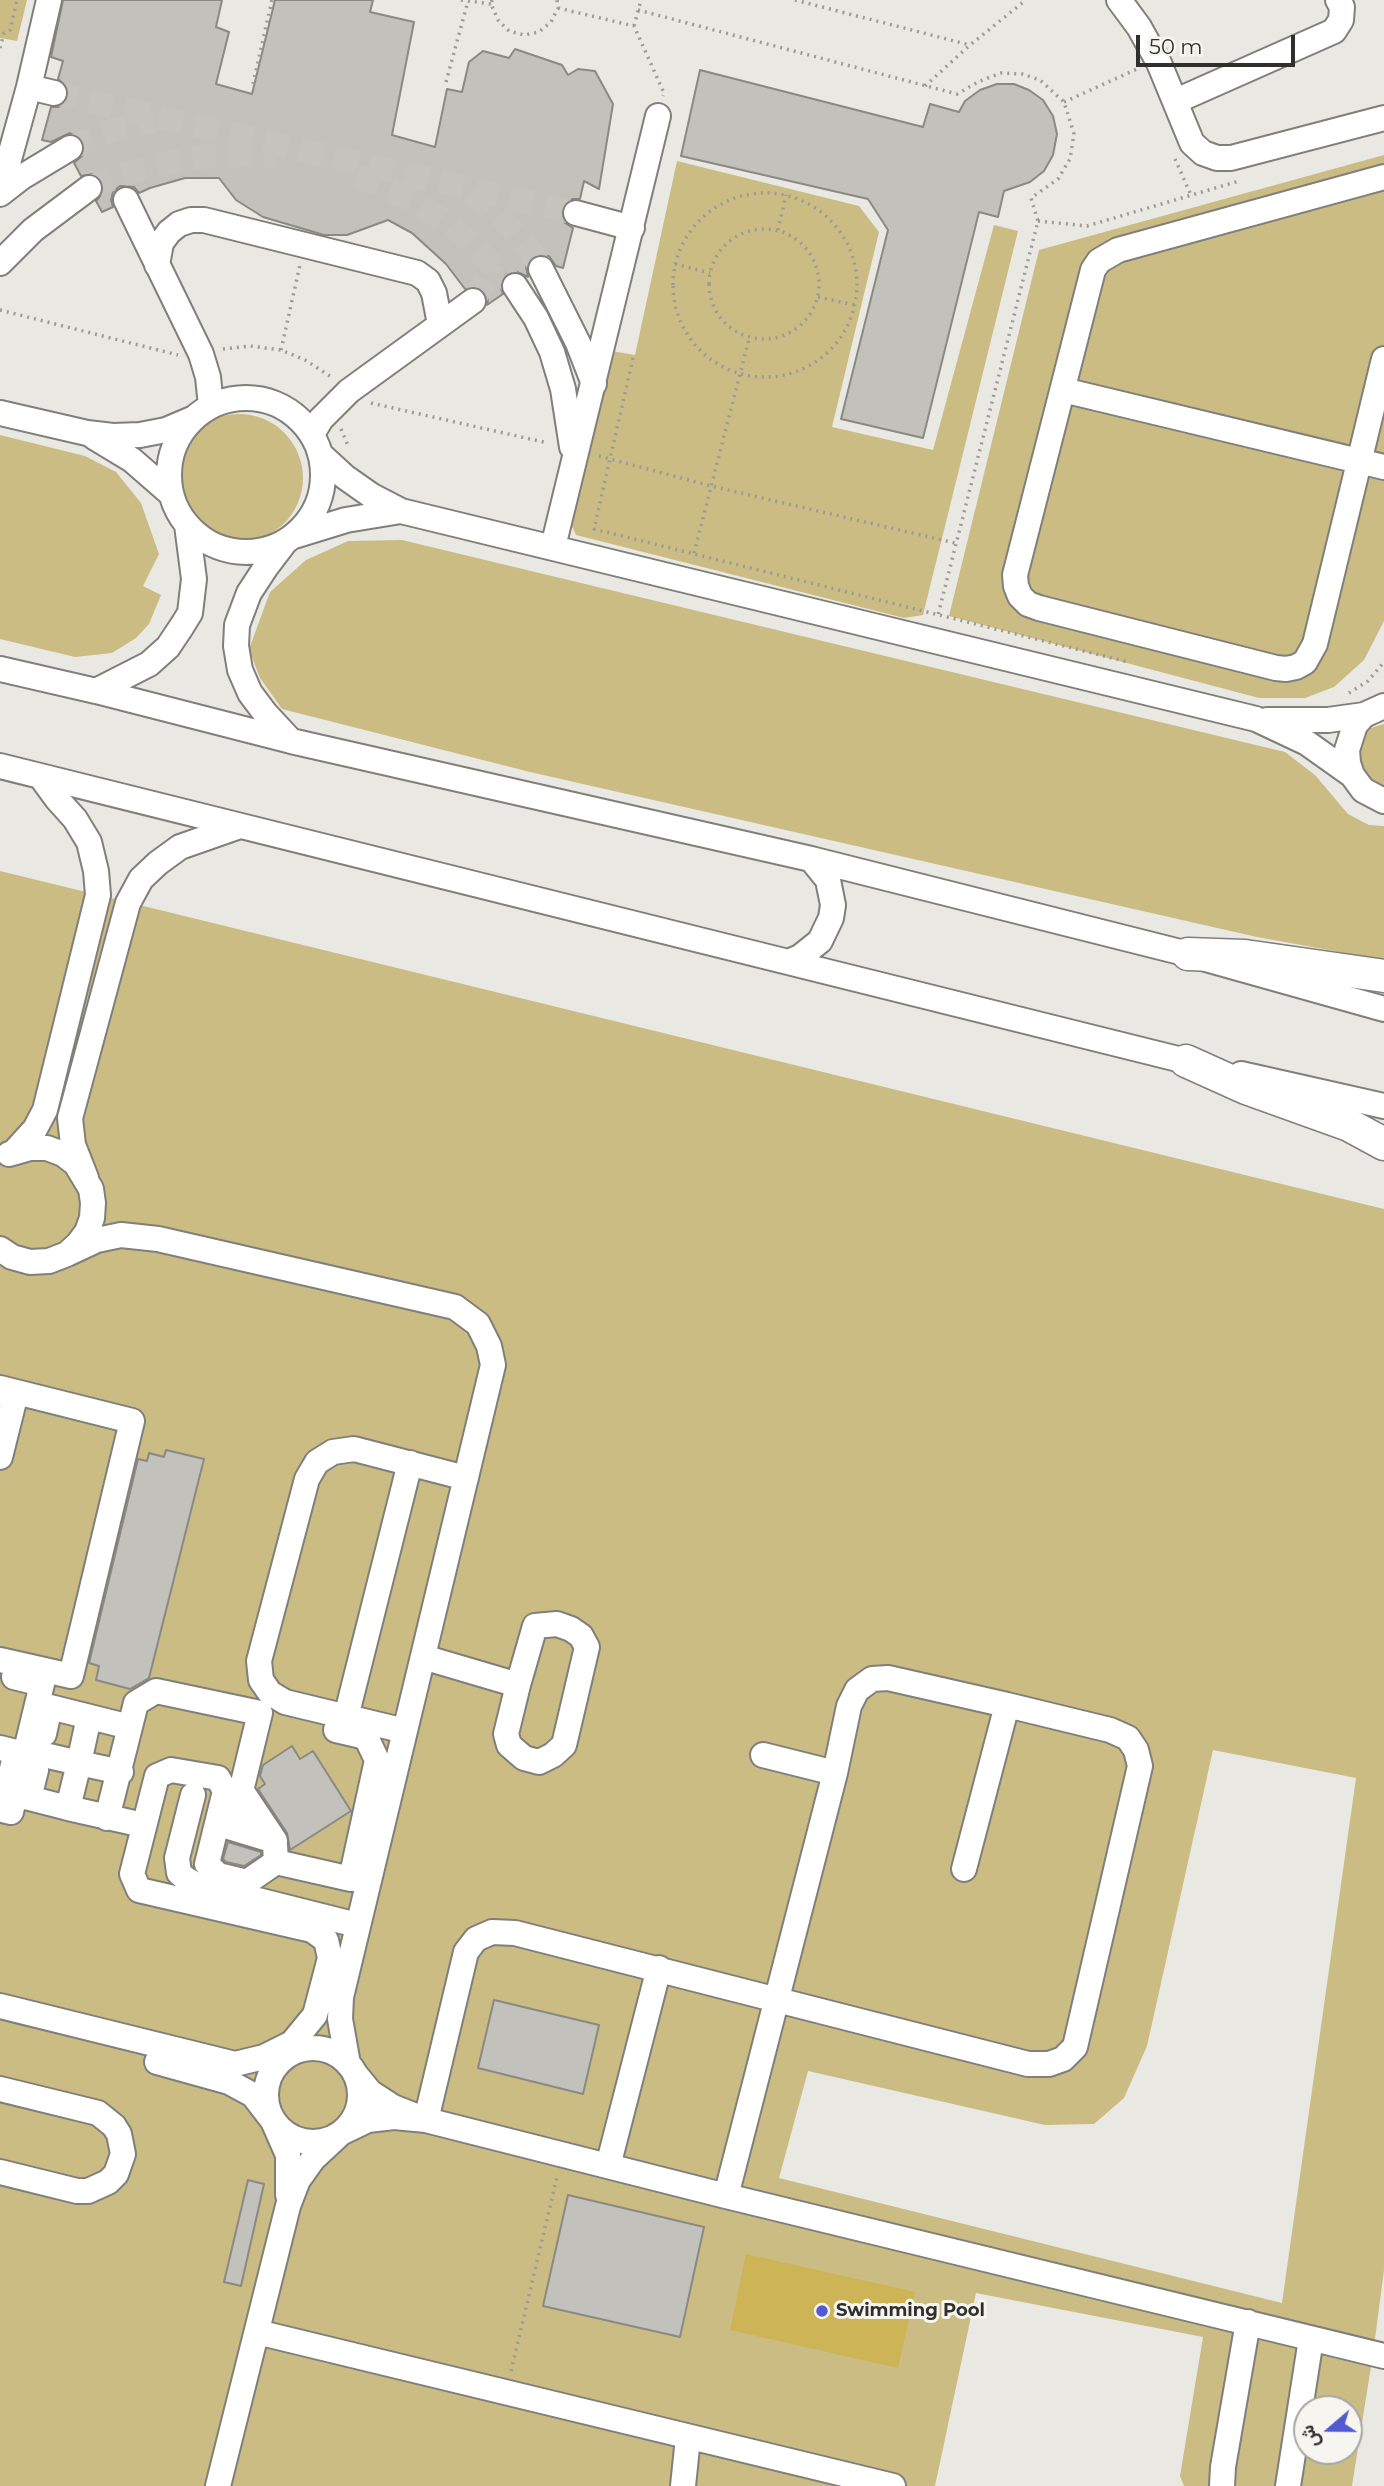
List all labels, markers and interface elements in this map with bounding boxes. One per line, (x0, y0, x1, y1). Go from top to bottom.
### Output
scale bar (1139, 21, 1298, 65)
text: 50 m (1149, 34, 1203, 59)
place label: Swimming Pool (836, 2300, 985, 2322)
marker: Swimming Pool (814, 2303, 830, 2319)
north arrow (1293, 2395, 1363, 2465)
text: ش (1295, 2422, 1324, 2451)

